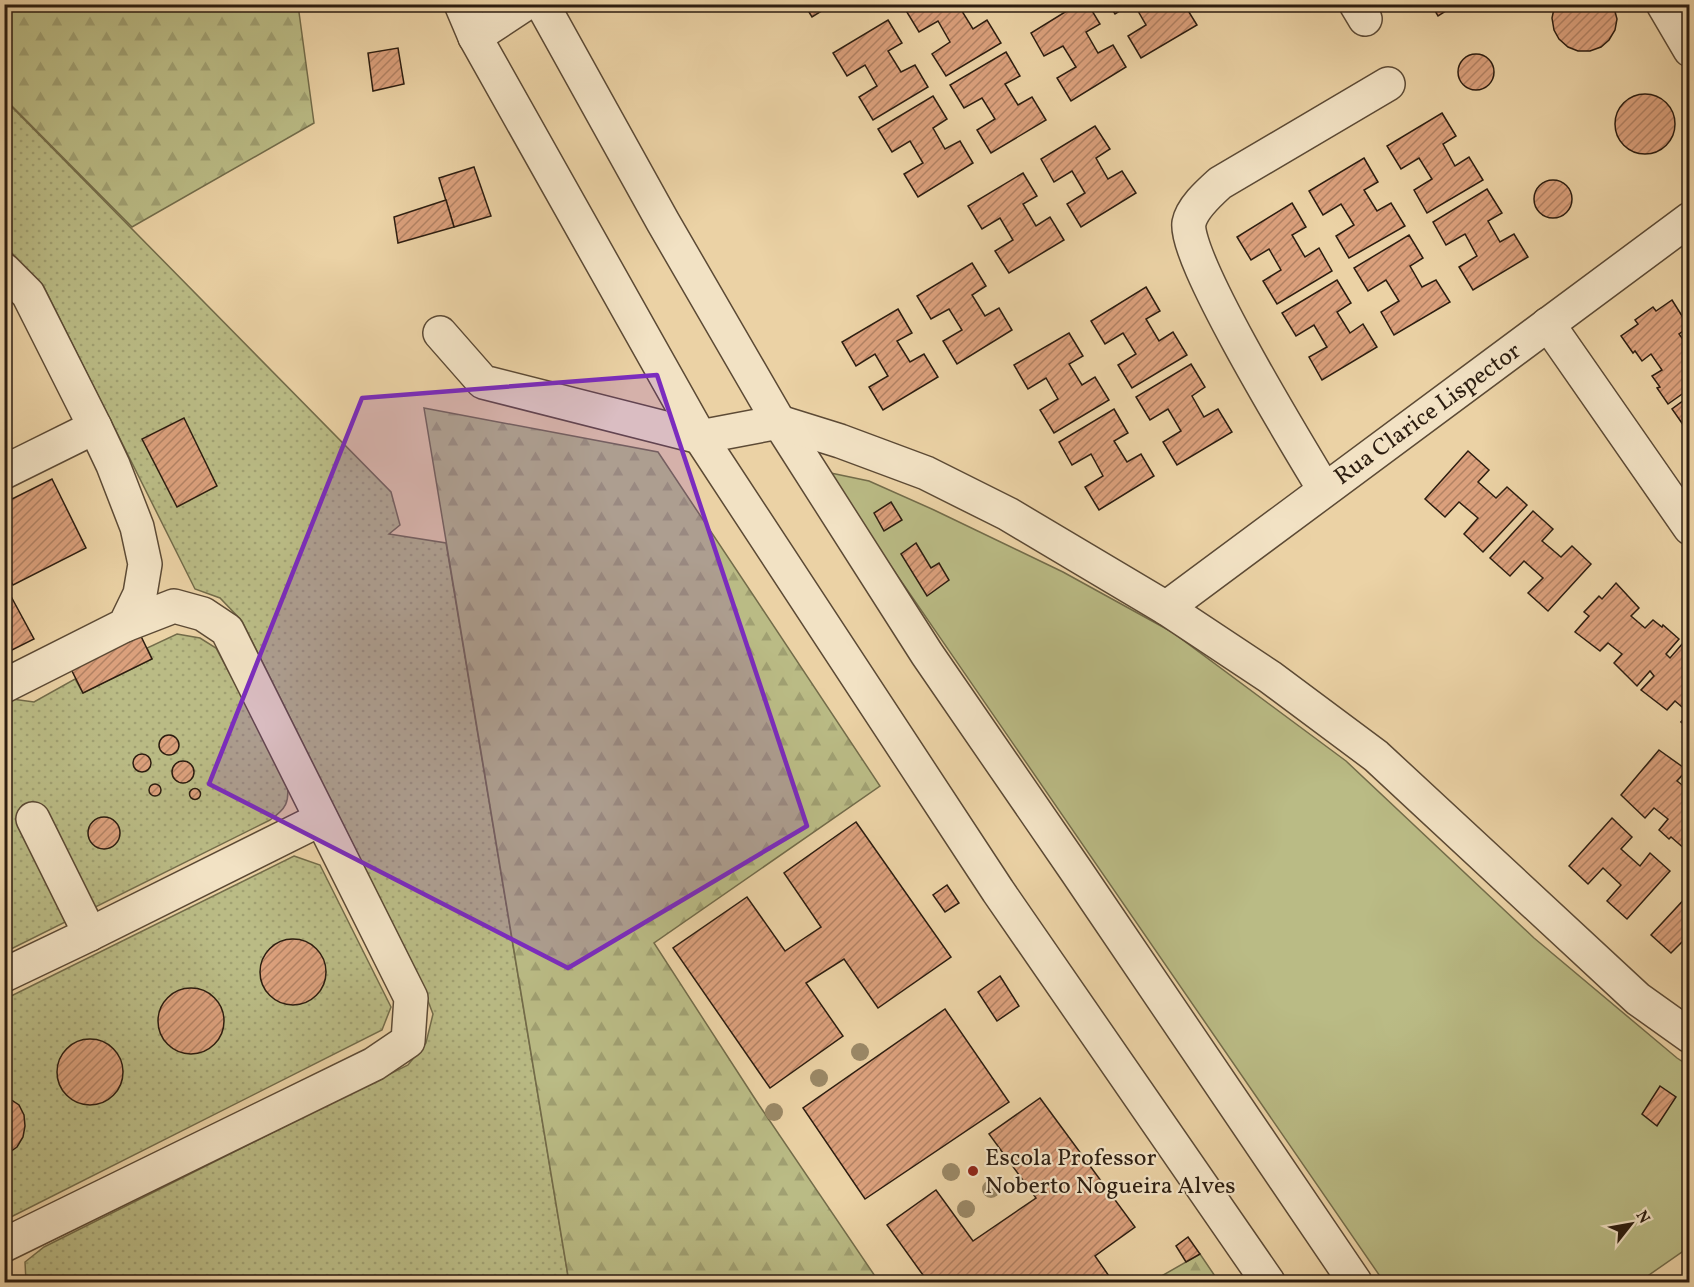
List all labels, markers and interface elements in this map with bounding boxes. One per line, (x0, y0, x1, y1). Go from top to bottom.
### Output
street label: Rua Clarice Lispector (1328, 335, 1529, 494)
place label: Escola Professor Noberto Nogueira Alves (985, 1142, 1236, 1204)
marker: Escola Professor Noberto Nogueira Alves (966, 1164, 980, 1178)
north arrow (1601, 1194, 1661, 1254)
text: N (1630, 1207, 1655, 1228)

